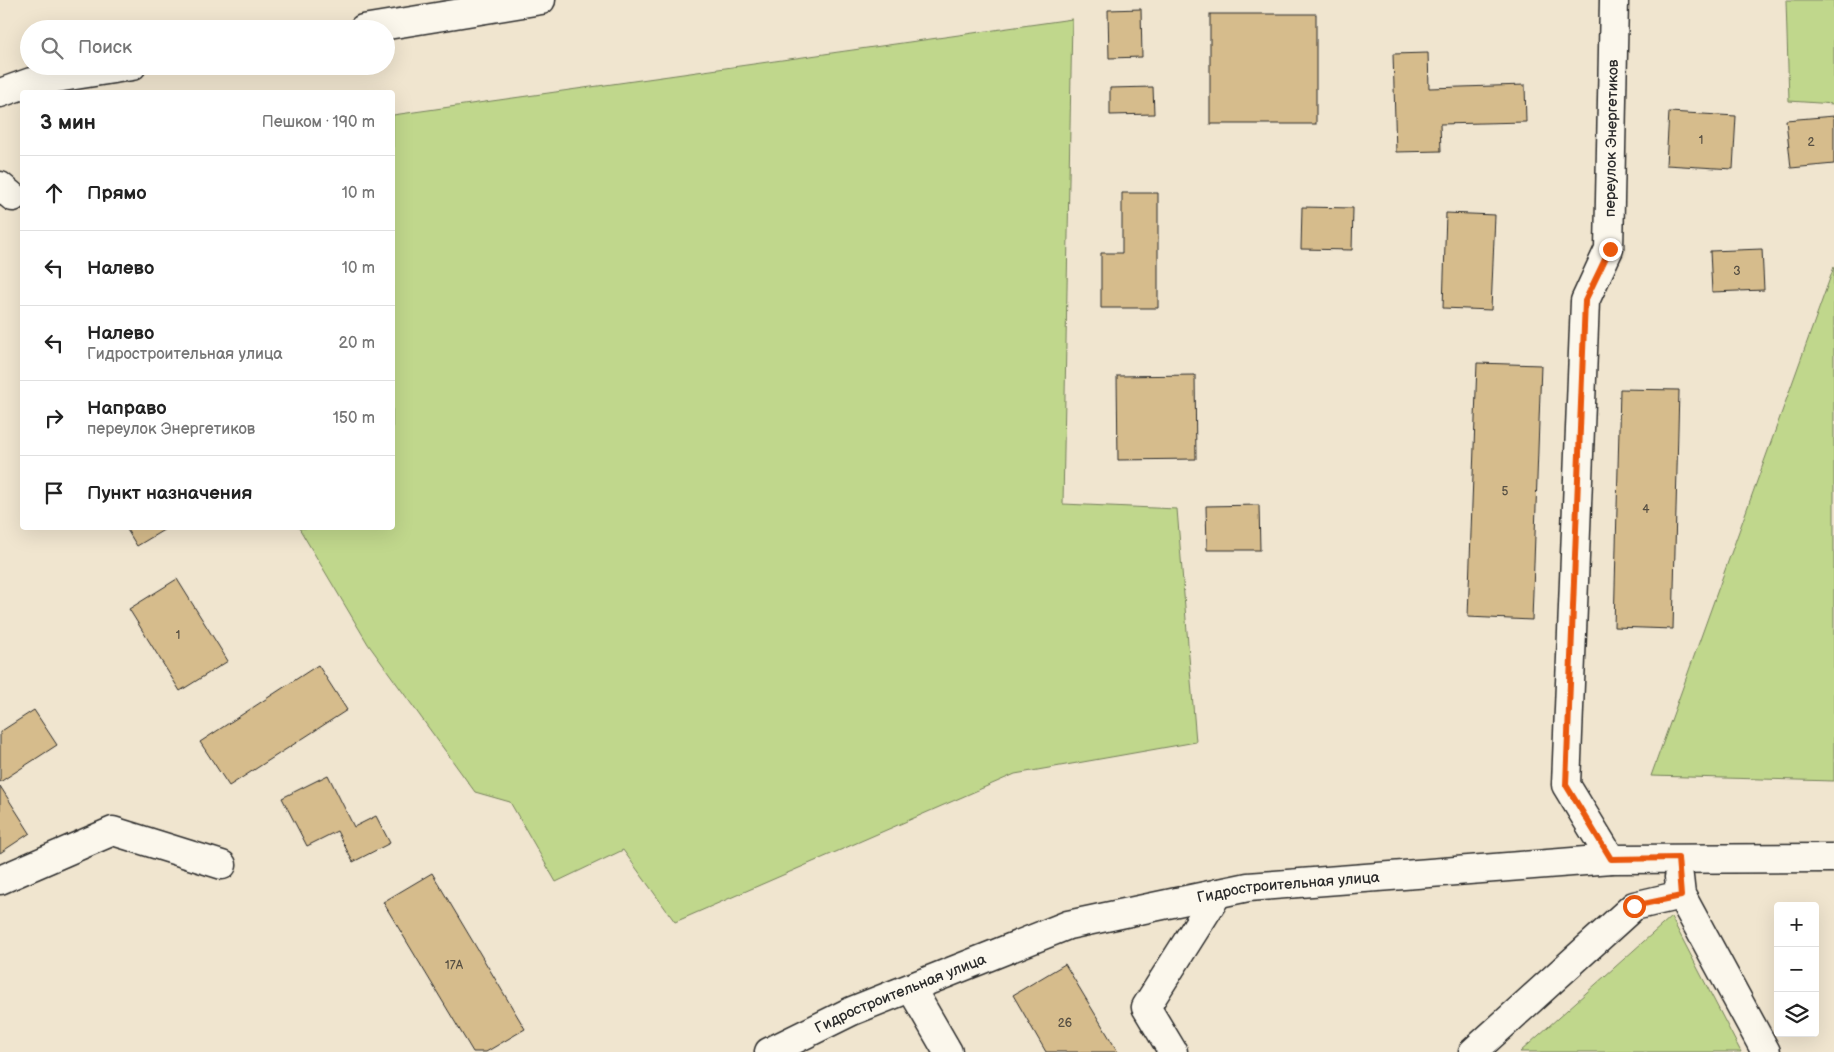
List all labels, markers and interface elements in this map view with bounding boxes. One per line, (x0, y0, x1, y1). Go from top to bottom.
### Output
search box (20, 20, 395, 75)
icon: search (38, 34, 66, 62)
text: Поиск (78, 36, 132, 59)
street label: переулок Энергетиков (1601, 59, 1623, 217)
text: 3 мин (40, 110, 96, 135)
text: Пешком · 190 m (262, 113, 375, 132)
house number: 1 (1699, 133, 1703, 148)
house number: 2 (1807, 135, 1815, 150)
icon: ahead (40, 179, 68, 207)
text: Прямо (87, 182, 147, 205)
text: 10 m (342, 184, 375, 203)
route end (1599, 238, 1622, 261)
icon: left (40, 254, 68, 282)
text: Налево (87, 257, 154, 280)
text: 10 m (342, 259, 375, 278)
house number: 3 (1733, 264, 1741, 279)
text: Налево (87, 322, 154, 345)
icon: left (40, 329, 68, 357)
text: 20 m (339, 334, 375, 353)
text: Гидростроительная улица (87, 345, 283, 364)
text: Направо (87, 397, 167, 420)
icon: right (40, 404, 68, 432)
text: 150 m (333, 409, 375, 428)
text: переулок Энергетиков (87, 420, 255, 439)
icon: arrive (40, 479, 68, 507)
text: Пункт назначения (87, 482, 252, 505)
house number: 5 (1502, 484, 1509, 499)
house number: 4 (1642, 502, 1650, 517)
house number: 1 (176, 628, 180, 643)
street label: Гидростроительная улица (1195, 868, 1380, 908)
route start (1623, 895, 1646, 918)
map controls (1774, 902, 1819, 1037)
button: + (1774, 902, 1819, 947)
button: − (1774, 947, 1819, 992)
street label: Гидростроительная улица (812, 950, 989, 1038)
house number: 17А (445, 958, 464, 973)
button: layers (1774, 992, 1819, 1037)
house number: 26 (1058, 1016, 1072, 1031)

